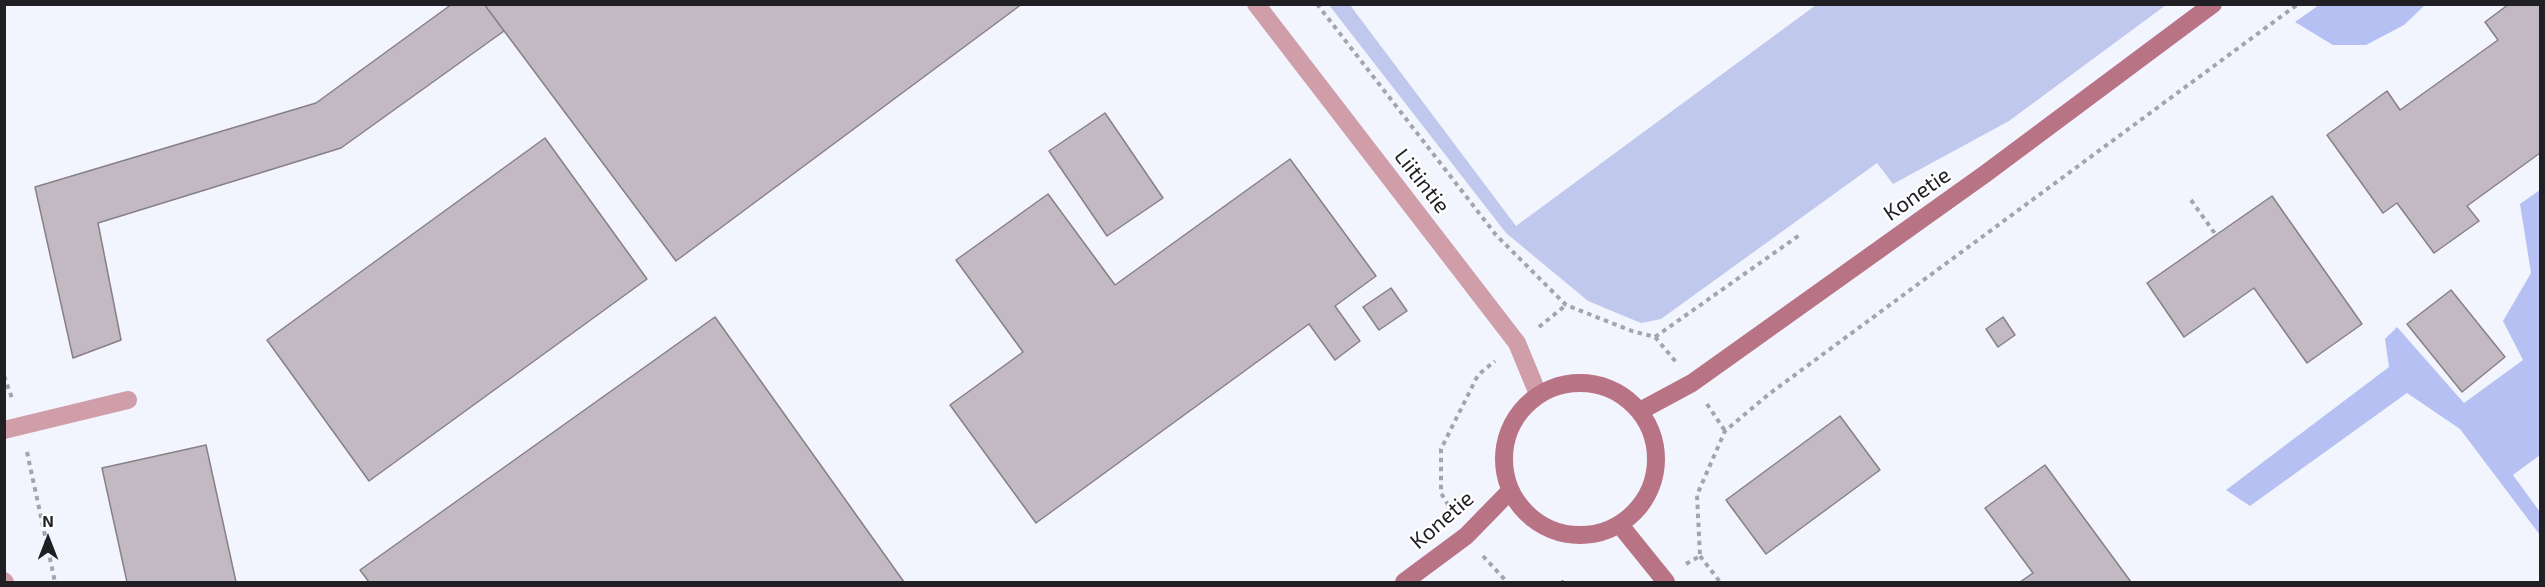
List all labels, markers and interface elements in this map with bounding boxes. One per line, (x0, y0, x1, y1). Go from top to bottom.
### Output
street label: Liitintie (1389, 144, 1455, 218)
street label: Konetie (1879, 162, 1955, 226)
street label: Konetie (1405, 485, 1479, 555)
north arrow (18, 509, 78, 569)
text: N (42, 511, 54, 530)

